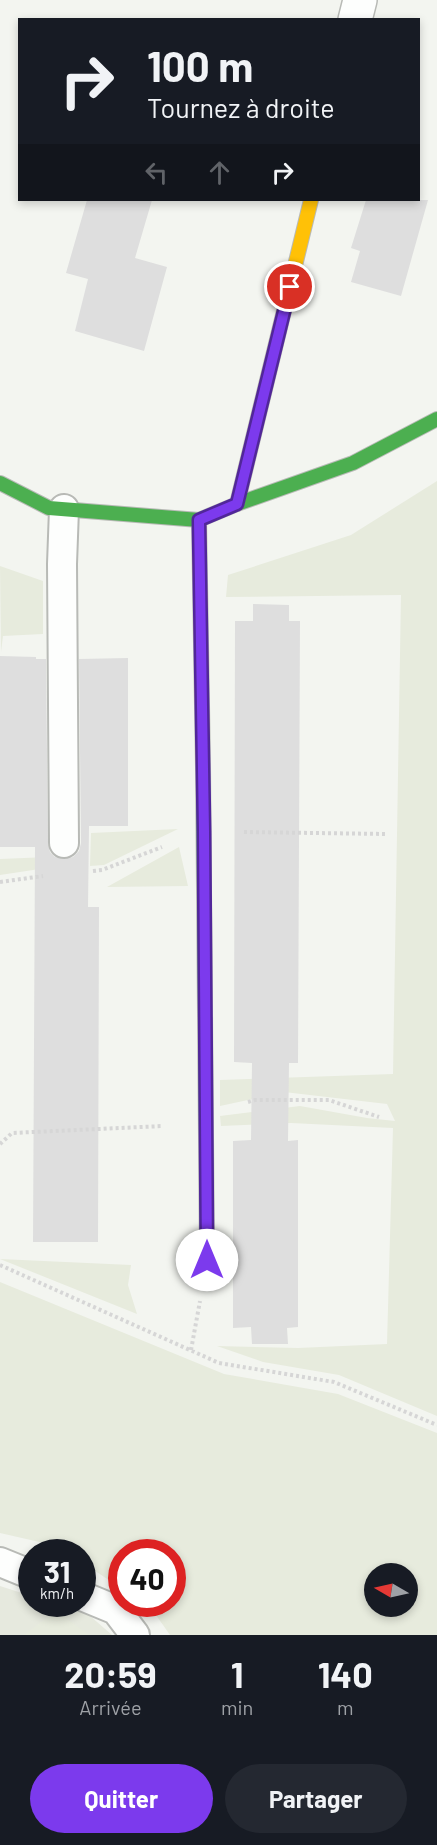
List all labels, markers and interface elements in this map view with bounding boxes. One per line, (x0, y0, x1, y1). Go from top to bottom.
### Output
text: 100 m (147, 40, 253, 90)
icon: right (48, 42, 126, 120)
text: Tournez à droite (147, 91, 335, 123)
icon: left (140, 156, 173, 189)
icon: ahead (203, 156, 236, 189)
icon: right (266, 156, 299, 189)
pin (264, 261, 315, 312)
icon: arrive (273, 270, 306, 303)
position arrow (175, 1228, 239, 1292)
speed limit sign: 40 (108, 1539, 186, 1617)
text: 31 (44, 1553, 70, 1589)
north arrow (364, 1563, 418, 1617)
map controls (364, 1563, 418, 1617)
text: km/h (40, 1584, 74, 1602)
text: 20:59 (64, 1652, 157, 1695)
text: 1 (231, 1652, 243, 1695)
text: 140 (318, 1652, 373, 1695)
text: Arrivée (79, 1695, 142, 1719)
text: min (221, 1695, 253, 1719)
text: m (337, 1695, 353, 1719)
button: Quitter (30, 1764, 213, 1833)
button: Partager (225, 1764, 407, 1833)

